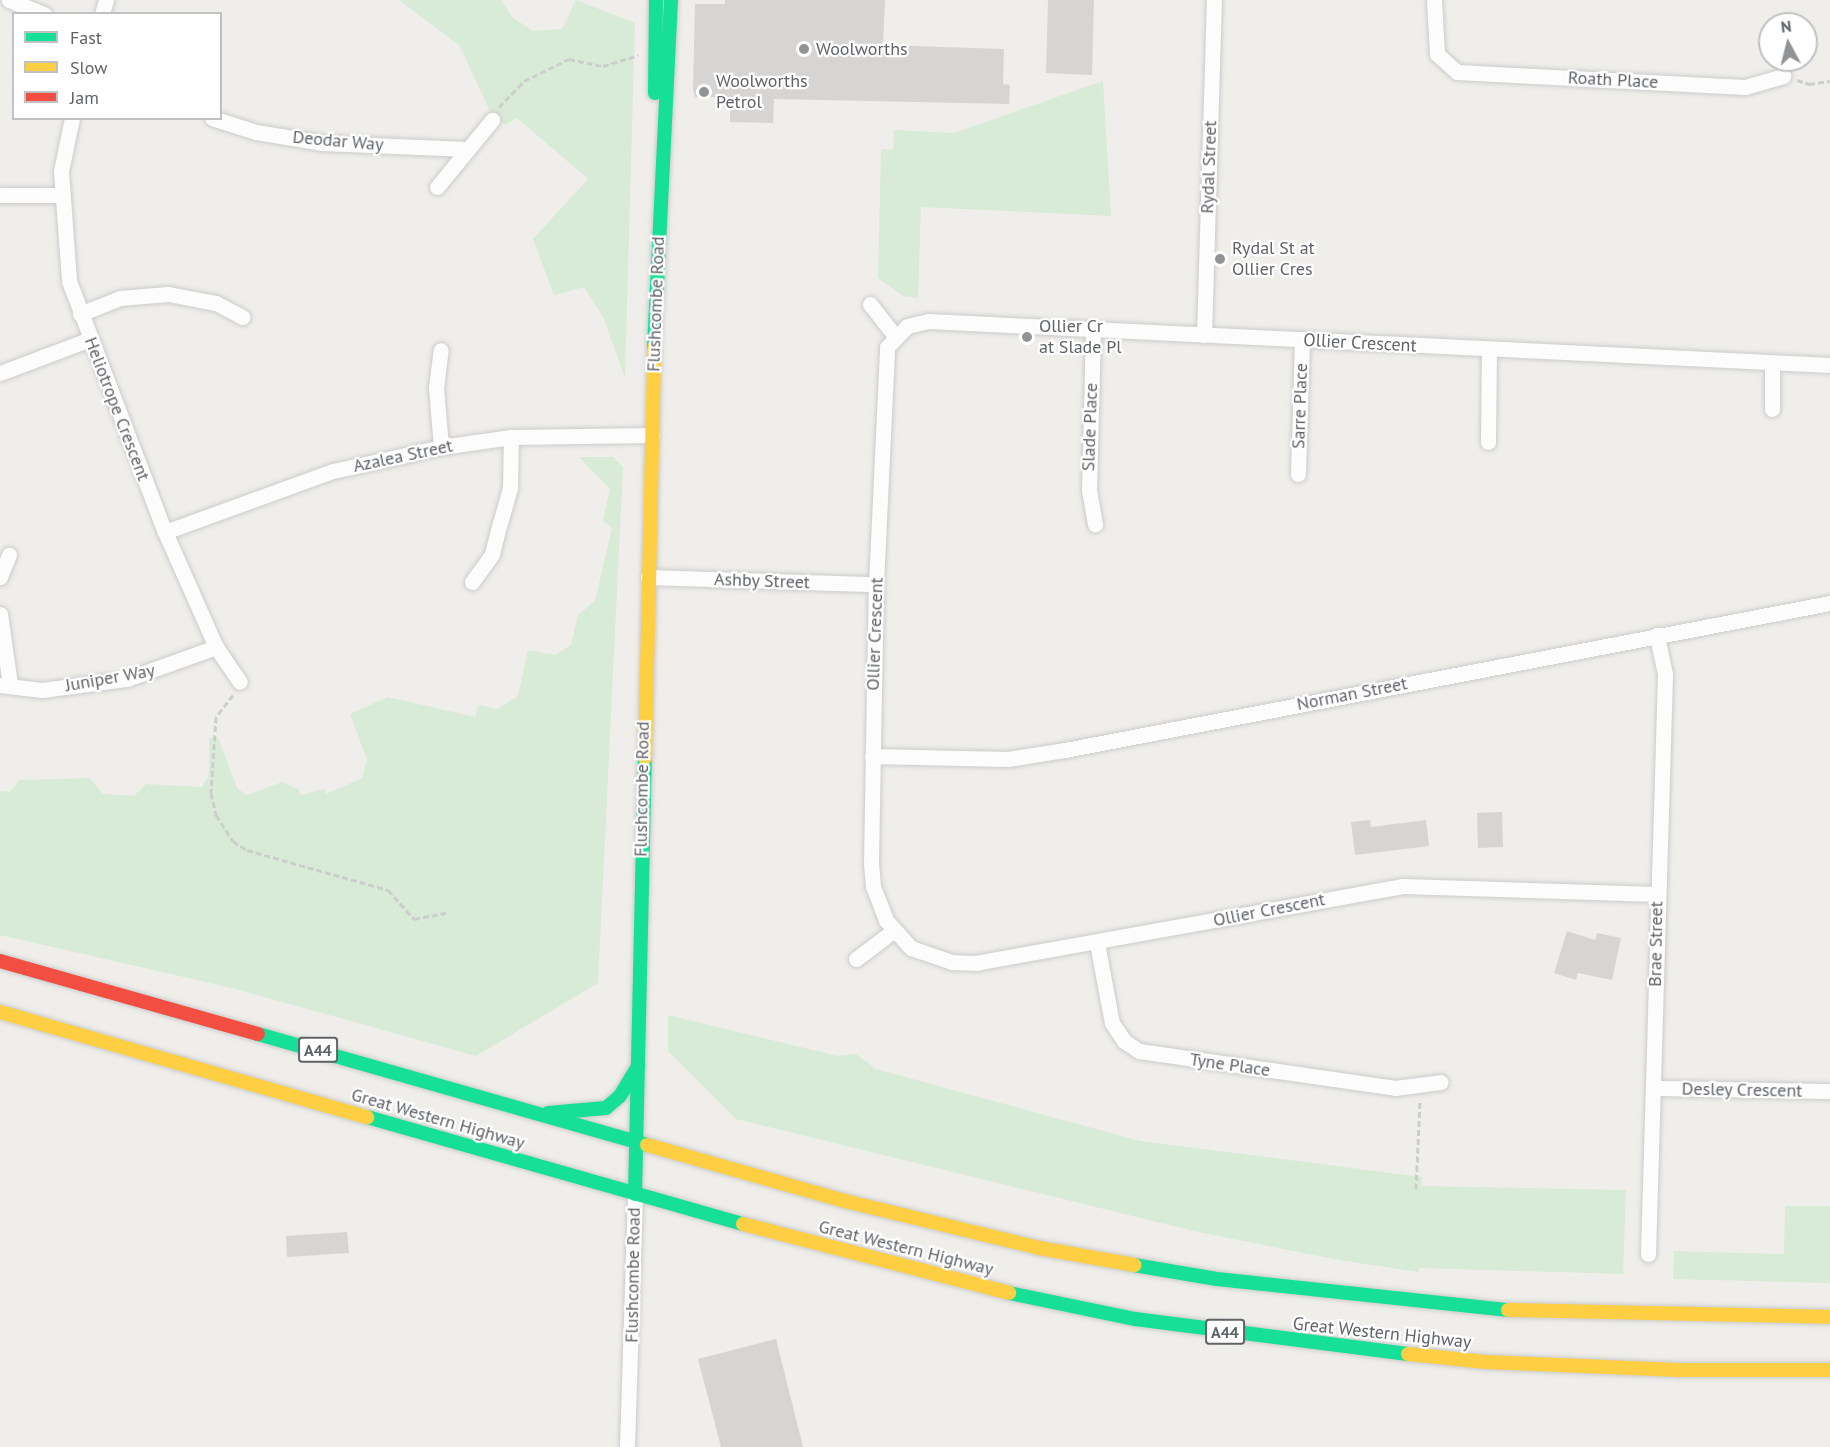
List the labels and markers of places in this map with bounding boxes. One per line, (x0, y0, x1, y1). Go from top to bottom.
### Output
place label: Woolworths (816, 38, 908, 60)
marker: Woolworths (797, 42, 811, 56)
place label: Woolworths Petrol (716, 71, 808, 113)
marker: Woolworths Petrol (697, 85, 711, 99)
place label: Rydal St at Ollier Cres (1232, 238, 1315, 280)
marker: Rydal St at Ollier Cres (1213, 252, 1227, 266)
place label: Ollier Cr at Slade Pl (1039, 316, 1122, 358)
marker: Ollier Cr at Slade Pl (1020, 330, 1034, 344)

